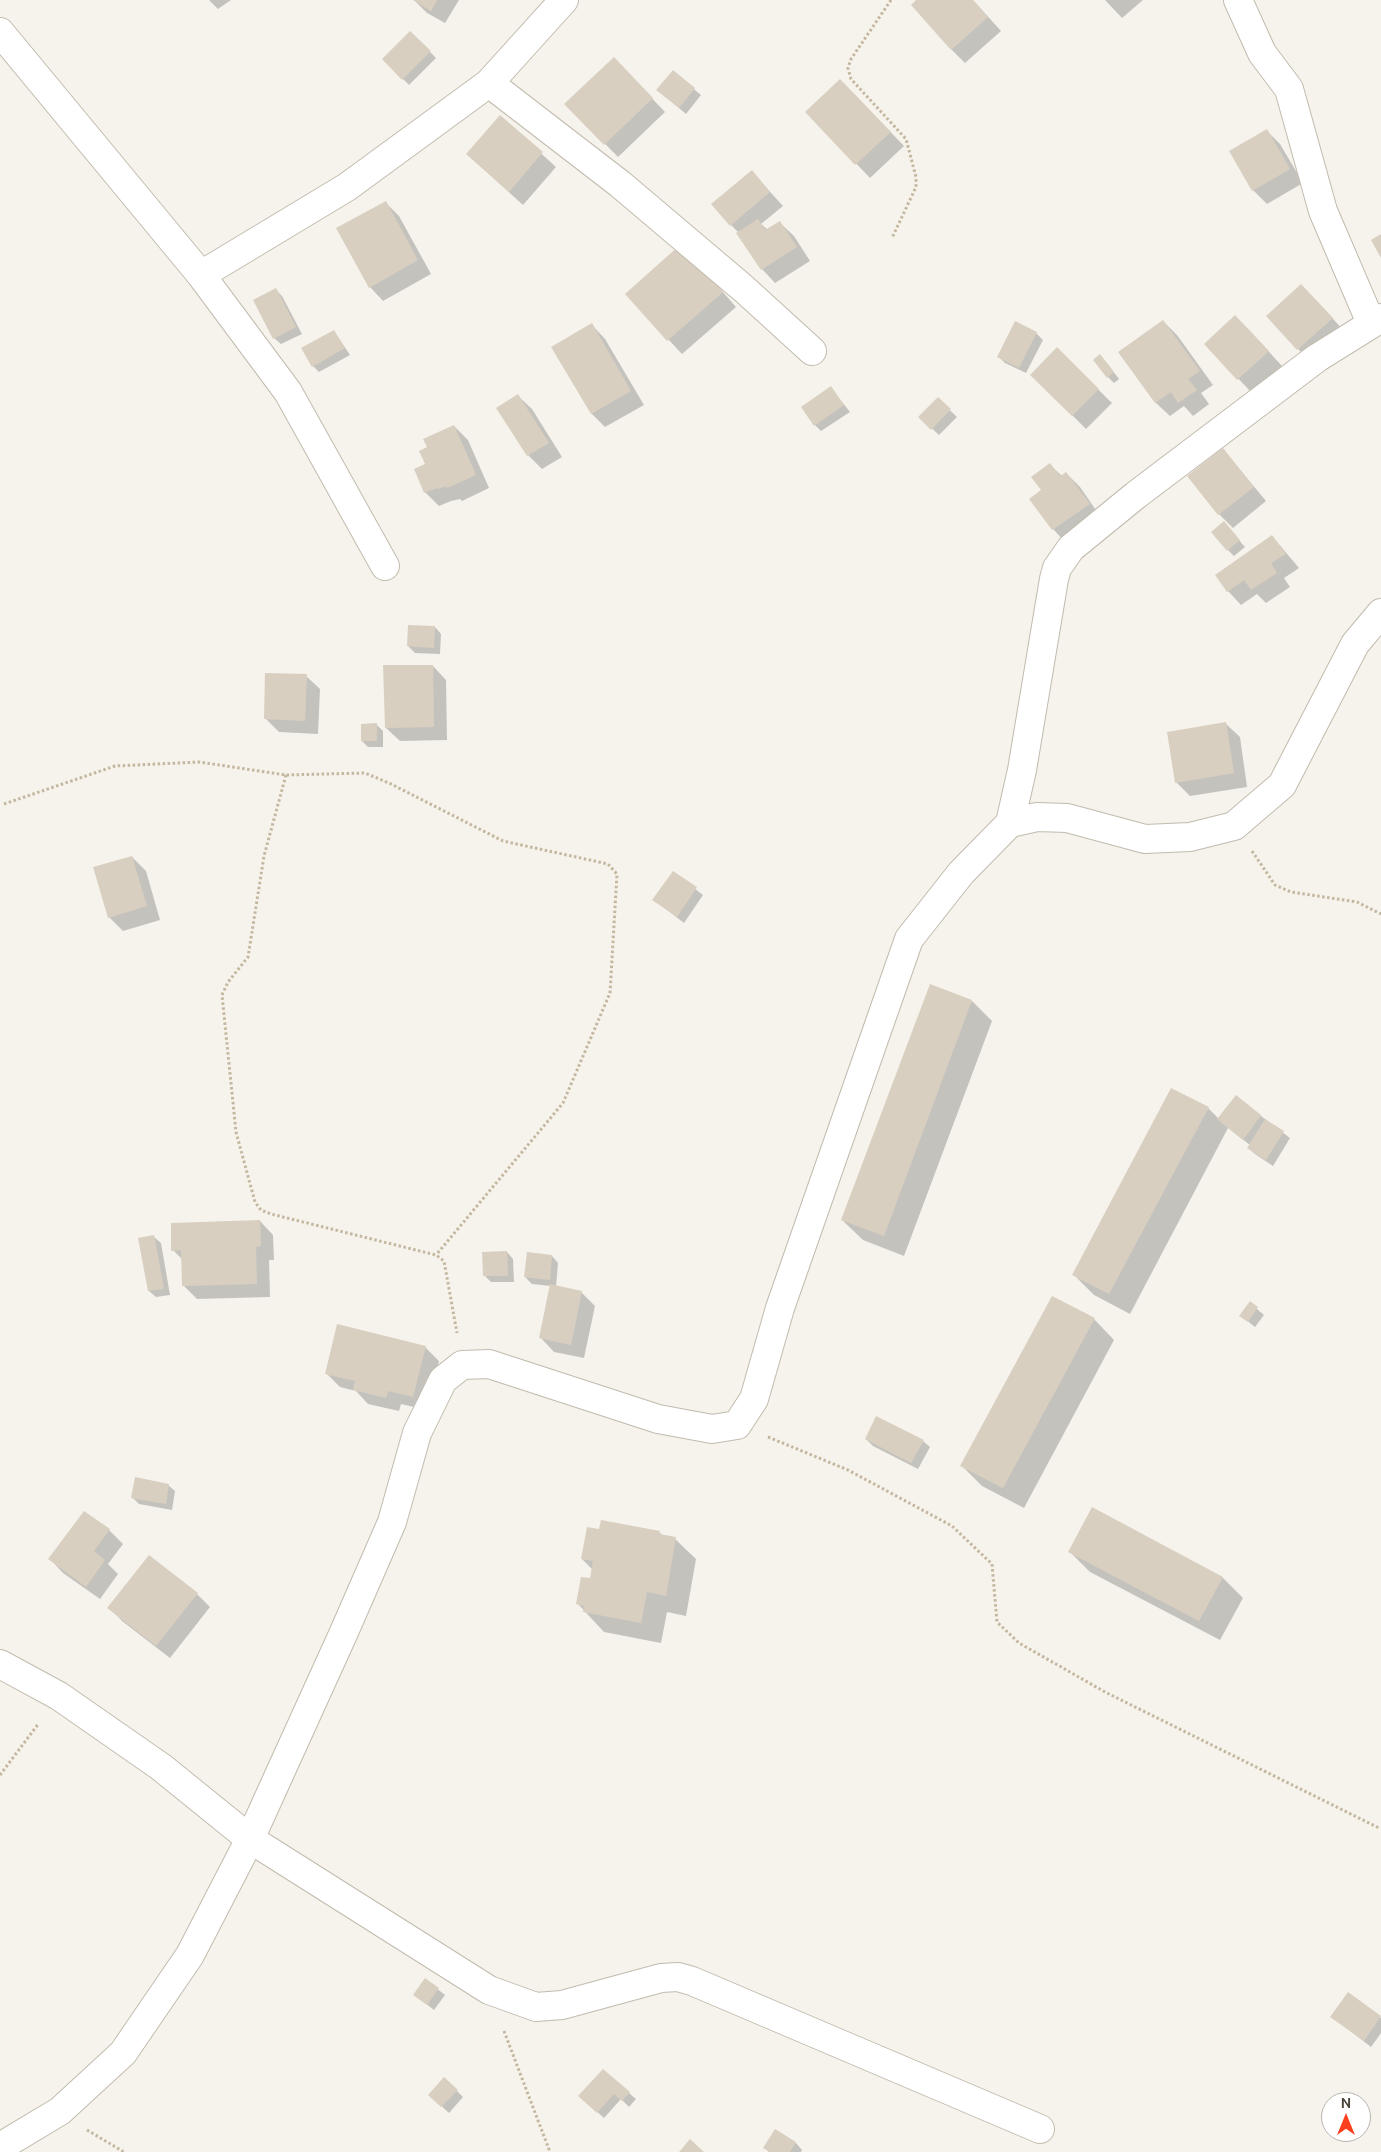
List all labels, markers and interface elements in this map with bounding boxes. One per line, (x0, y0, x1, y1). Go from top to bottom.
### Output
north arrow (1321, 2092, 1371, 2142)
text: N (1341, 2095, 1351, 2111)

